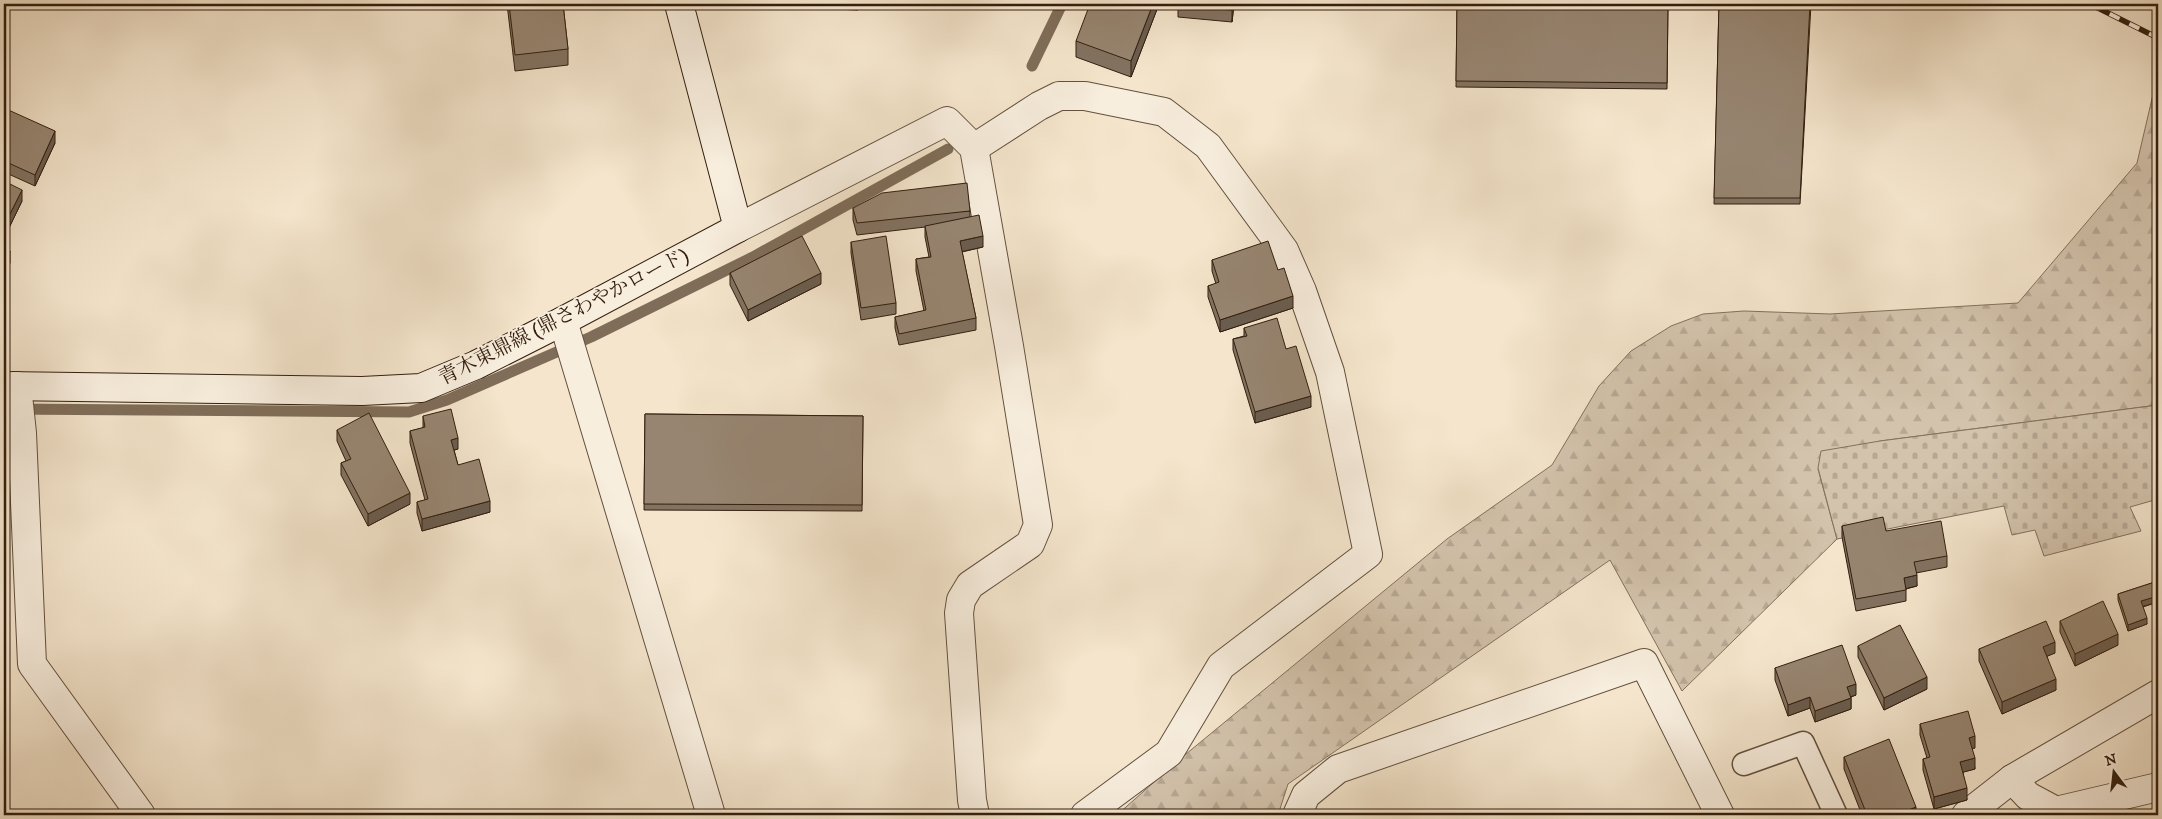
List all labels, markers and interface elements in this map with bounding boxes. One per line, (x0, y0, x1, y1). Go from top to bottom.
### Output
street label: 青木東鼎線 (鼎さわやかロード) (435, 243, 693, 391)
north arrow (2090, 746, 2140, 796)
text: N (2103, 750, 2119, 771)

